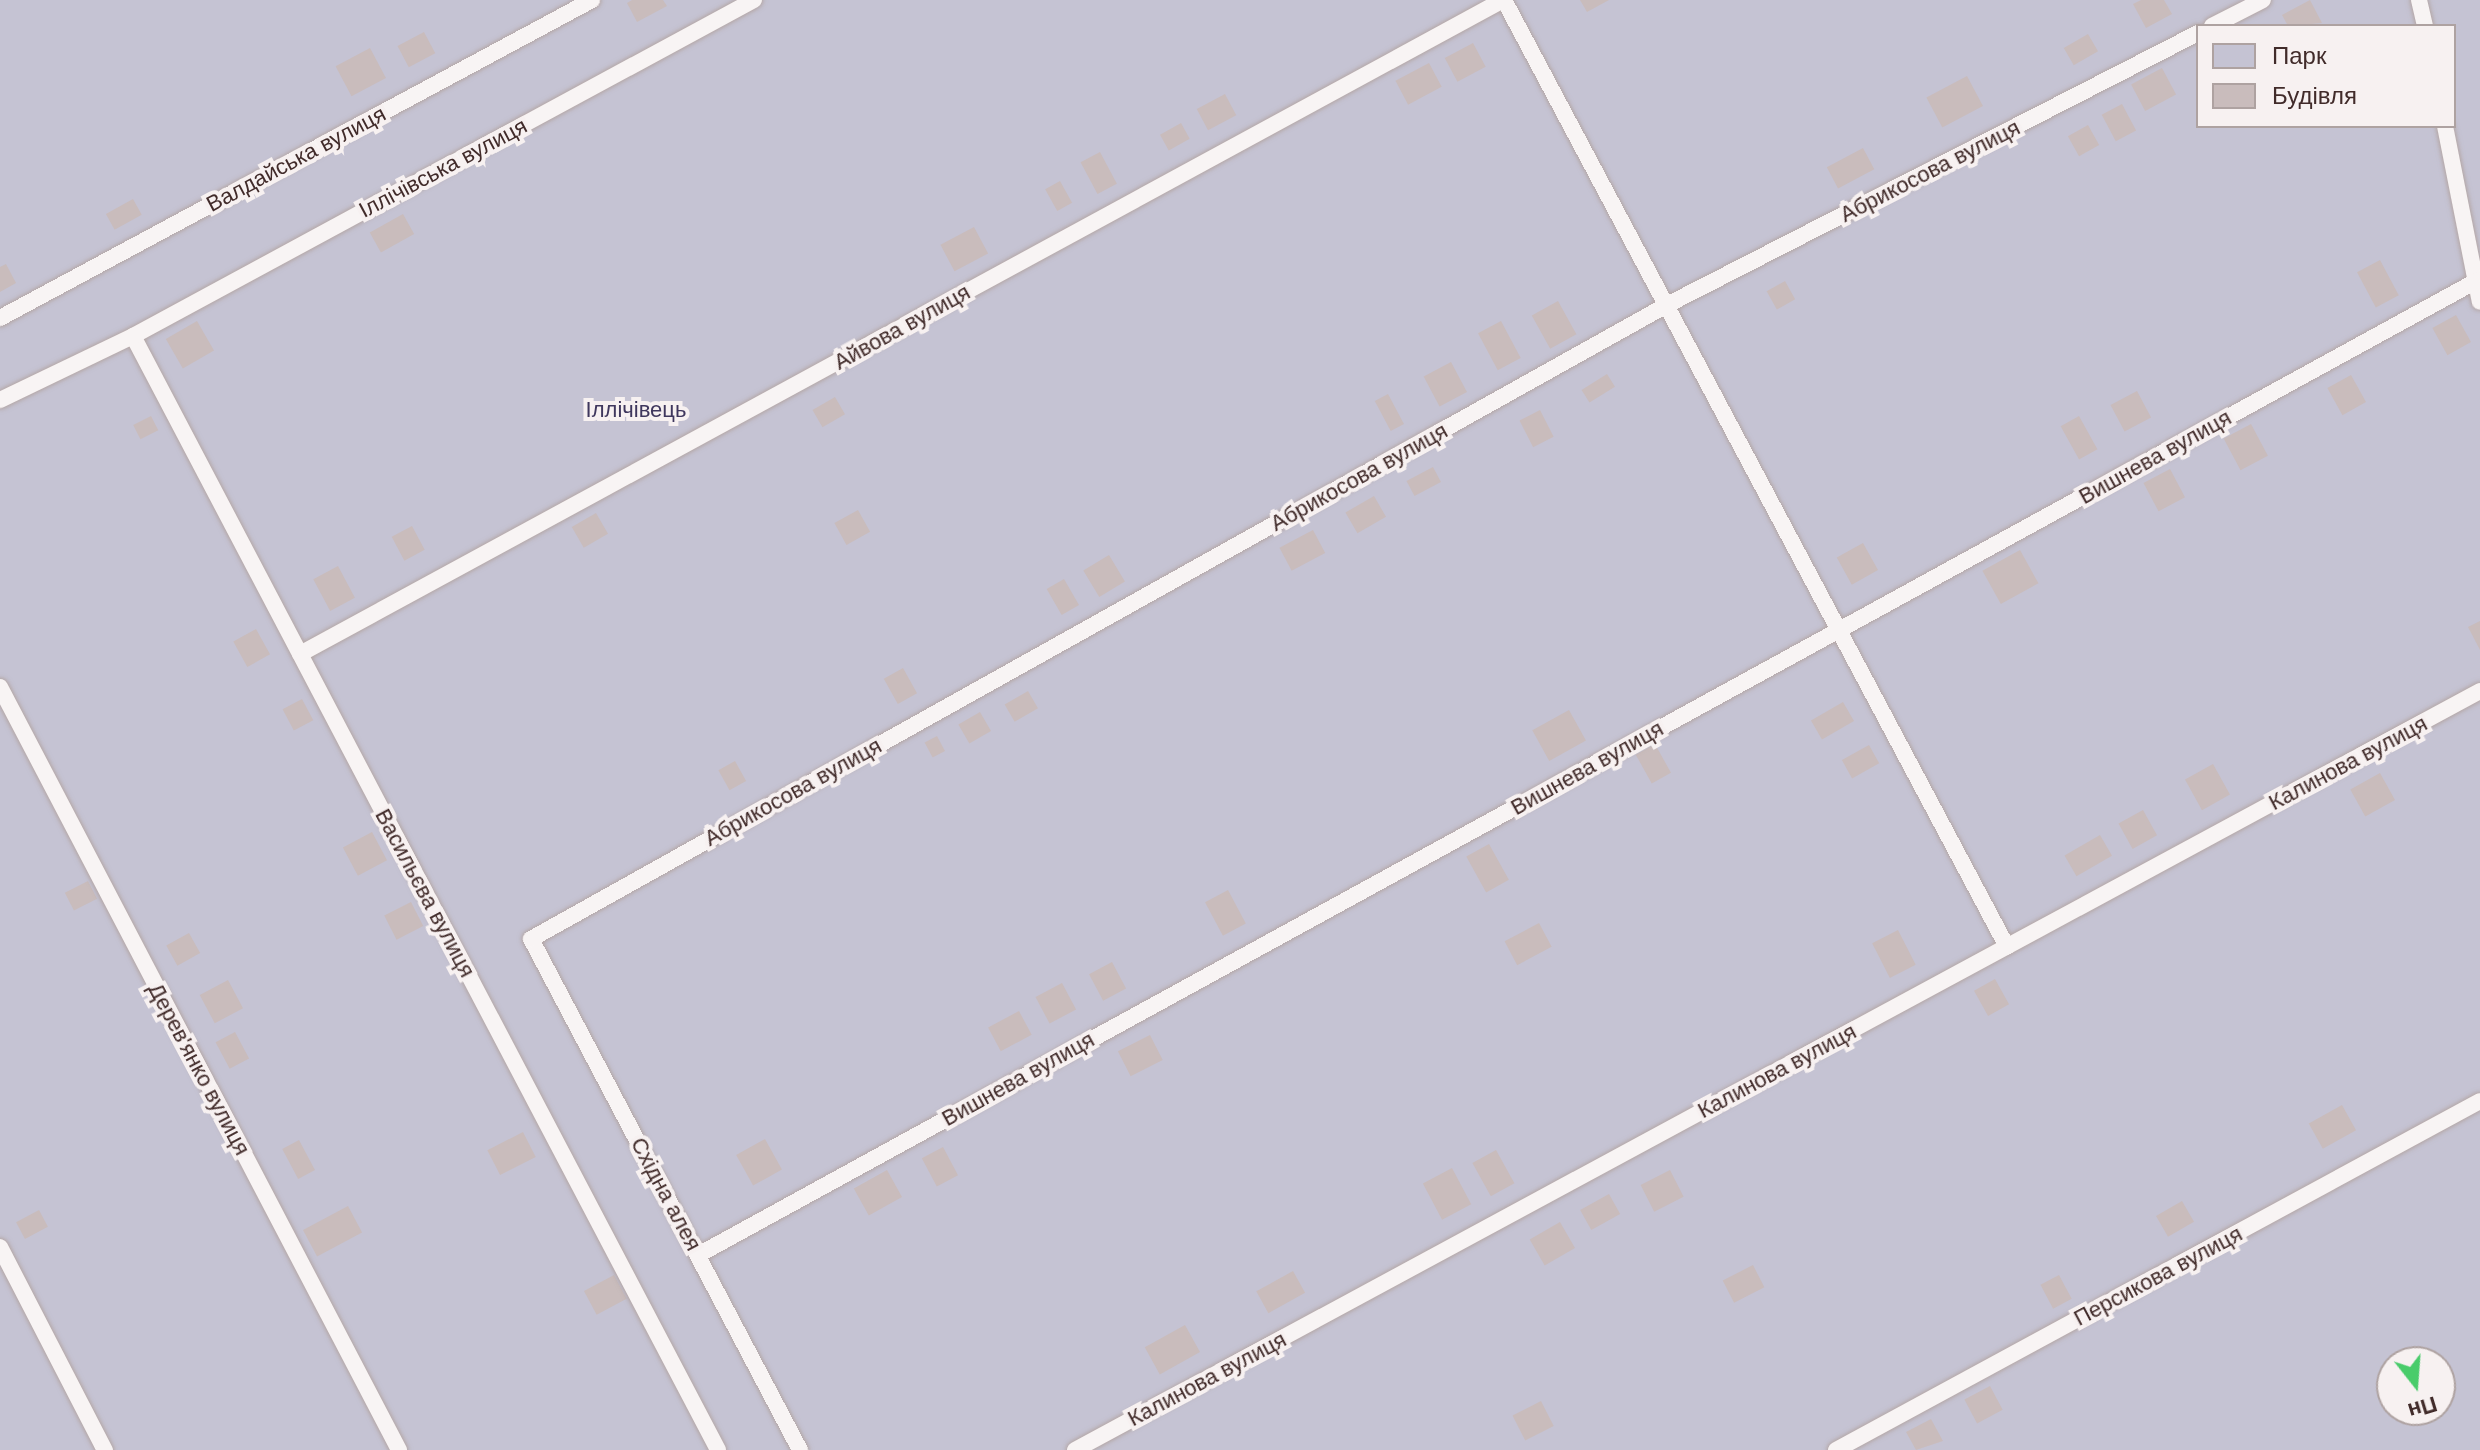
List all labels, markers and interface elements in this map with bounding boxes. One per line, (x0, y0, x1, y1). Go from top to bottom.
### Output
legend (2196, 24, 2456, 128)
text: Парк (2272, 42, 2326, 69)
text: Будівля (2272, 82, 2357, 109)
street label: Валдайська вулиця (202, 101, 390, 217)
street label: Іллічівська вулиця (354, 113, 532, 223)
street label: Абрикосова вулиця (1836, 114, 2024, 228)
street label: Айвова вулиця (829, 279, 975, 375)
park label: Іллічівець (586, 397, 686, 423)
street label: Вишнева вулиця (2074, 404, 2236, 510)
street label: Абрикосова вулиця (1266, 417, 1452, 537)
street label: Калинова вулиця (2264, 710, 2432, 816)
street label: Вишнева вулиця (1506, 715, 1668, 821)
street label: Абрикосова вулиця (700, 732, 886, 852)
street label: Васильєва вулиця (369, 804, 481, 982)
street label: Дерев'янко вулиця (142, 978, 256, 1160)
street label: Калинова вулиця (1693, 1018, 1861, 1124)
street label: Вишнева вулиця (937, 1026, 1099, 1132)
street label: Східна алея (625, 1133, 707, 1255)
street label: Персикова вулиця (2069, 1220, 2247, 1332)
street label: Калинова вулиця (1123, 1326, 1291, 1432)
north arrow (2376, 1346, 2456, 1426)
text: Пн (2405, 1391, 2440, 1424)

